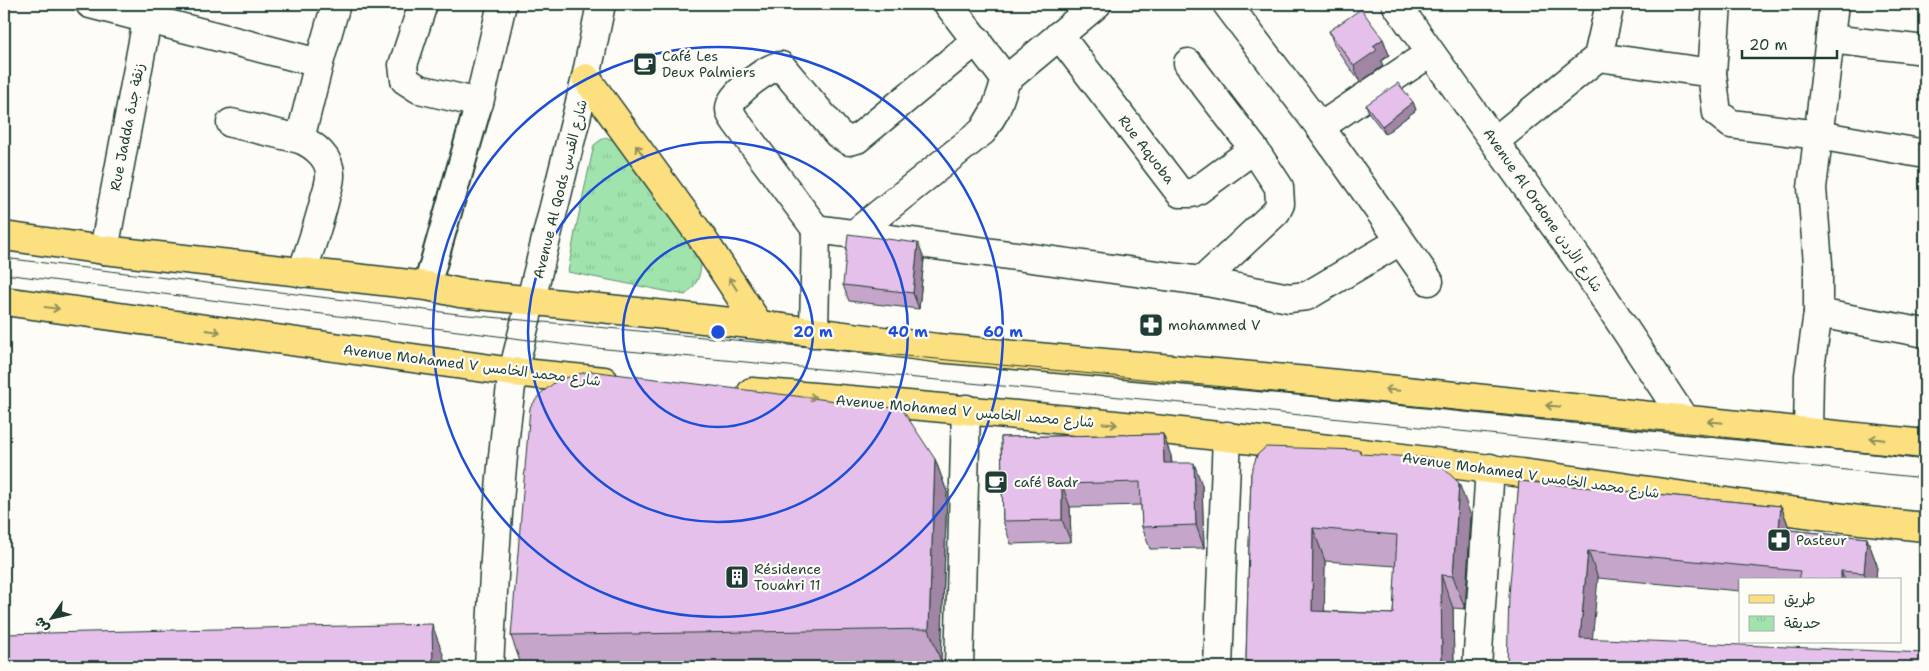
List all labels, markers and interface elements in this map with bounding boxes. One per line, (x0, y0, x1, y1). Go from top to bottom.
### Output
scale bar (1742, 28, 1836, 60)
text: 20 m (1749, 35, 1788, 55)
place label: Café Les Deux Palmiers (662, 47, 756, 81)
cafe icon: Café Les Deux Palmiers (632, 51, 658, 77)
street label: Rue Jadda زنقة جدة (106, 62, 148, 192)
street label: Avenue Al Qods شارع القدس (529, 98, 592, 281)
street label: Rue Aquoba (1115, 111, 1179, 187)
street label: Avenue Al Ordone شارع الأردن (1479, 125, 1606, 296)
one-way arrow (634, 145, 645, 158)
one-way arrow (728, 277, 738, 291)
one-way arrow (44, 304, 60, 314)
pharmacy icon: mohammed V (1138, 312, 1164, 338)
place label: mohammed V (1168, 316, 1261, 334)
text: 20 m (793, 322, 833, 342)
text: 40 m (888, 322, 928, 342)
text: 60 m (983, 322, 1023, 342)
centre of rings (709, 323, 727, 341)
one-way arrow (205, 326, 221, 336)
street label: Avenue Mohamed V شارع محمد الخامس (342, 340, 602, 391)
one-way arrow (1384, 385, 1400, 395)
street label: Avenue Mohamed V شارع محمد الخامس (835, 391, 1095, 432)
one-way arrow (801, 392, 817, 401)
one-way arrow (1546, 402, 1562, 411)
one-way arrow (1707, 417, 1723, 427)
one-way arrow (1102, 419, 1118, 429)
one-way arrow (1869, 434, 1885, 444)
street label: Avenue Mohamed V شارع محمد الخامس (1401, 448, 1661, 503)
cafe icon: café Badr (983, 469, 1009, 495)
place label: café Badr (1014, 473, 1079, 491)
pharmacy icon: Pasteur (1766, 527, 1792, 553)
place label: Pasteur (1796, 531, 1847, 549)
place label: Résidence Touahri 11 (754, 560, 821, 594)
building icon: Résidence Touahri 11 (724, 564, 750, 590)
legend (1739, 578, 1902, 644)
text: طريق (1784, 589, 1816, 609)
north arrow (28, 594, 78, 644)
text: حديقة (1784, 613, 1821, 633)
text: ش (29, 614, 53, 637)

